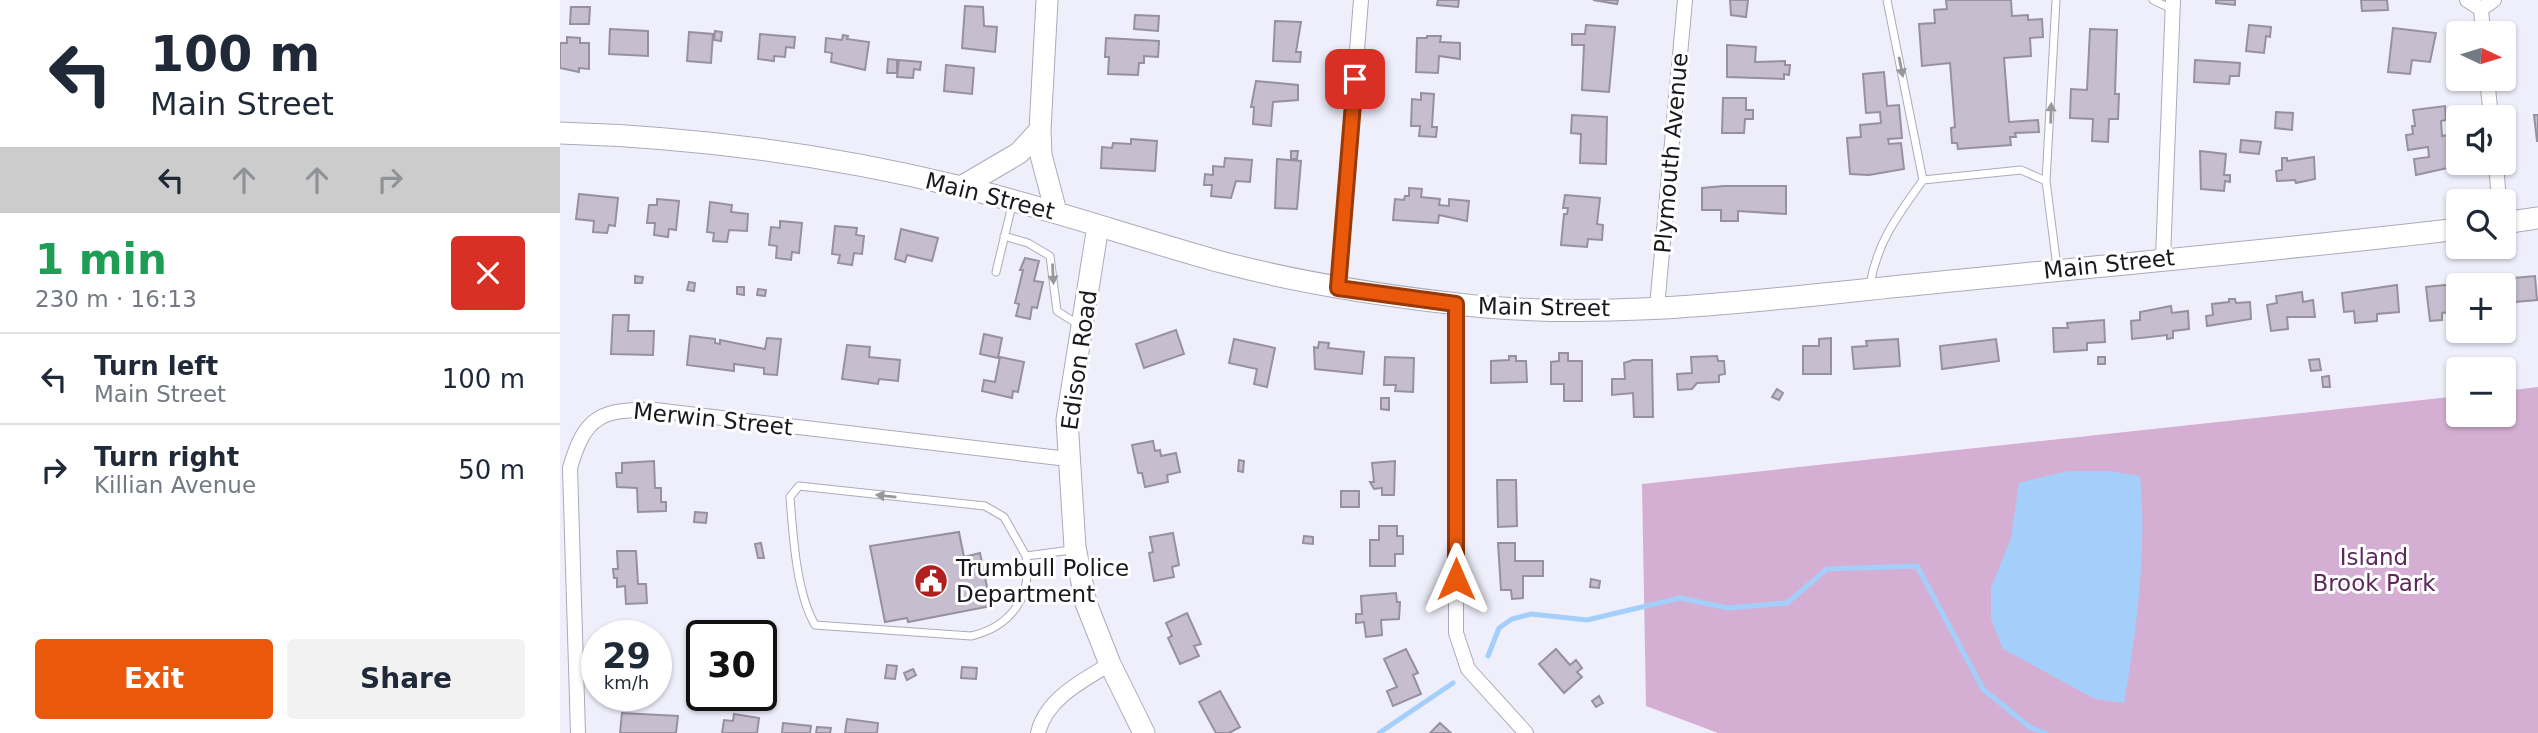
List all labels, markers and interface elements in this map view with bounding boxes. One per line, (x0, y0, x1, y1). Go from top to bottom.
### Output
north arrow (2446, 21, 2516, 91)
map controls (2446, 21, 2516, 427)
text: 100 m (150, 26, 320, 83)
icon: left (35, 28, 126, 119)
pin (1325, 49, 1385, 109)
street label: Plymouth Avenue (1649, 52, 1693, 254)
one-way arrow (1895, 56, 1906, 78)
icon: arrive (1336, 60, 1374, 98)
text: Main Street (150, 85, 334, 123)
one-way arrow (2046, 102, 2057, 124)
button: sound (2446, 105, 2516, 175)
icon: left (152, 161, 190, 199)
icon: ahead (225, 161, 263, 199)
icon: ahead (298, 161, 336, 199)
icon: right (371, 161, 409, 199)
street label: Main Street (923, 167, 1057, 225)
button: search (2446, 189, 2516, 259)
text: 1 min (35, 235, 167, 284)
button: close (451, 236, 525, 310)
street label: Main Street (2042, 244, 2176, 284)
one-way arrow (1047, 263, 1058, 285)
button: + (2446, 273, 2516, 343)
text: 230 m · 16:13 (35, 286, 197, 312)
street label: Edison Road (1056, 288, 1102, 432)
street label: Main Street (1478, 293, 1610, 321)
text: Turn left (94, 351, 218, 381)
button: − (2446, 357, 2516, 427)
icon: left (35, 360, 73, 398)
text: 100 m (442, 364, 525, 394)
text: Main Street (94, 381, 226, 407)
street label: Merwin Street (632, 398, 794, 440)
text: Turn right (94, 442, 239, 472)
icon: right (35, 451, 73, 489)
text: 50 m (458, 455, 525, 485)
text: Killian Avenue (94, 472, 256, 498)
one-way arrow (874, 490, 896, 501)
position arrow (1419, 542, 1493, 616)
park label: Island Brook Park (2312, 544, 2436, 596)
place label: Trumbull Police Department (955, 555, 1129, 607)
public building icon: Trumbull Police Department (912, 562, 950, 600)
speed limit sign: 30 (686, 620, 777, 711)
text: 29 (602, 636, 651, 676)
button: Exit (35, 639, 273, 719)
button: Share (287, 639, 525, 719)
text: km/h (604, 672, 649, 693)

